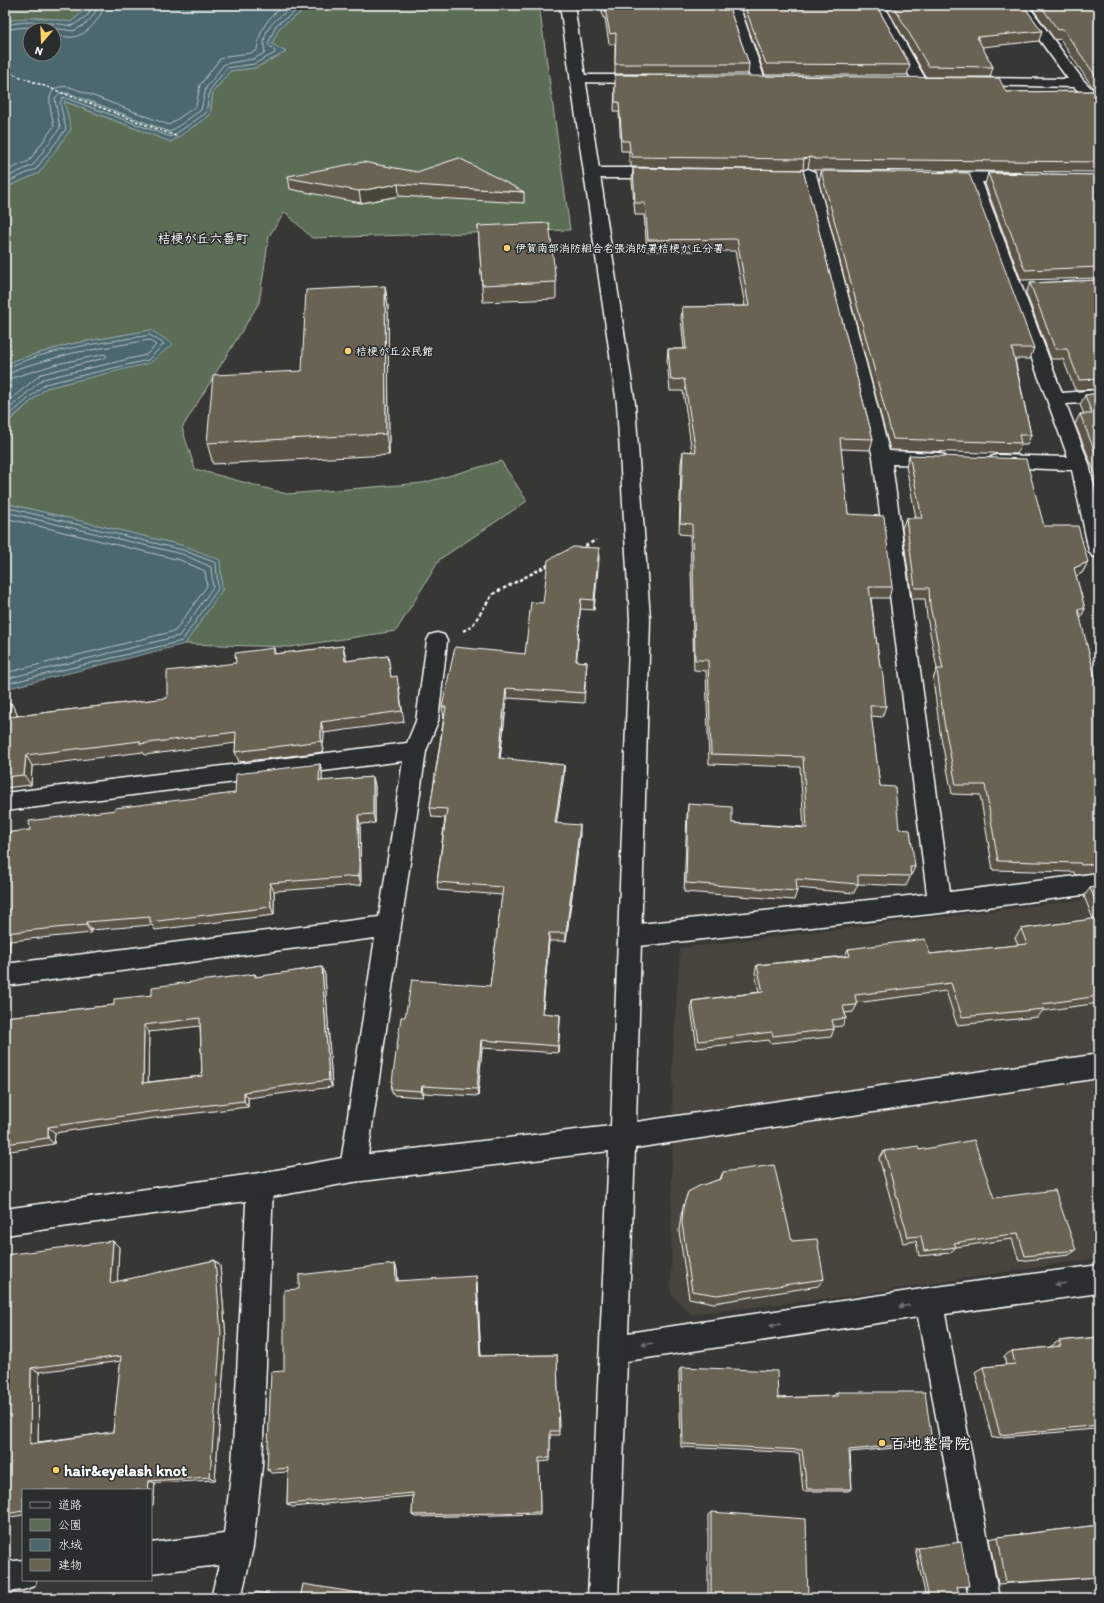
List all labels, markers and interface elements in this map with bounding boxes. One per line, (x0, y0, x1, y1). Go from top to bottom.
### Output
north arrow (22, 22, 62, 62)
text: N (33, 44, 45, 58)
district label: 桔梗が丘六番町 (157, 231, 249, 246)
place label: 伊賀南部消防組合名張消防署桔梗が丘分署 (515, 242, 724, 255)
marker: 伊賀南部消防組合名張消防署桔梗が丘分署 (502, 243, 512, 253)
place label: 桔梗が丘公民館 (356, 345, 433, 358)
marker: 桔梗が丘公民館 (343, 346, 353, 356)
one-way arrow (1054, 1281, 1066, 1287)
one-way arrow (898, 1303, 910, 1309)
one-way arrow (769, 1322, 781, 1328)
one-way arrow (641, 1341, 653, 1347)
place label: 百地整骨院 (890, 1434, 970, 1453)
marker: 百地整骨院 (877, 1438, 887, 1448)
place label: hair&eyelash knot (64, 1461, 187, 1481)
marker: hair&eyelash knot (51, 1465, 61, 1475)
legend (22, 1489, 152, 1581)
text: 道路 (58, 1498, 82, 1512)
text: 公園 (58, 1518, 82, 1532)
text: 水域 (58, 1538, 82, 1552)
text: 建物 (58, 1558, 82, 1572)

